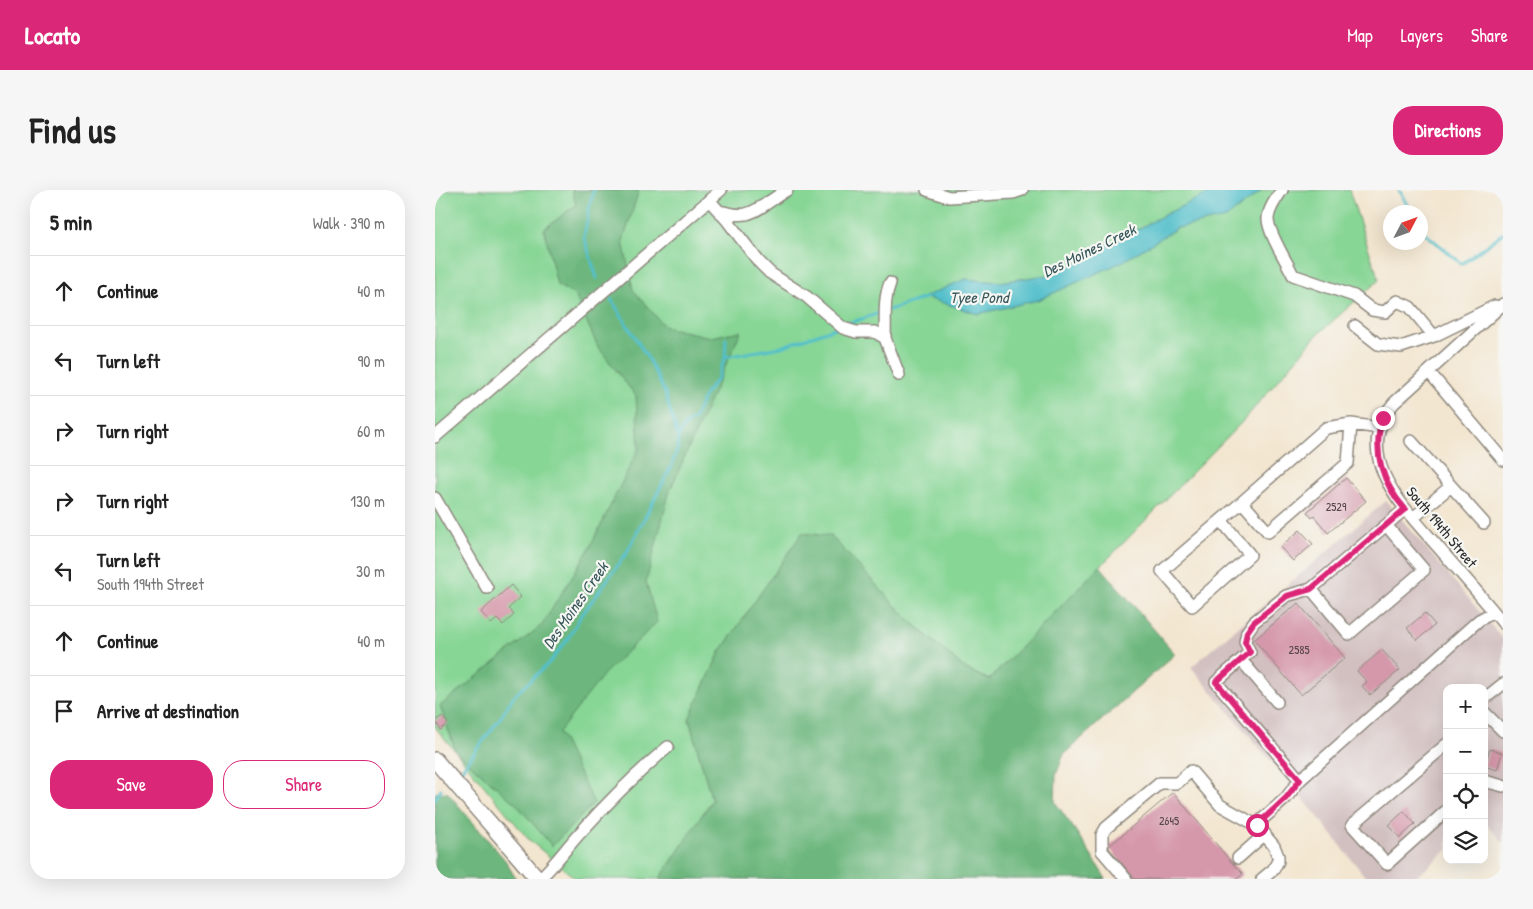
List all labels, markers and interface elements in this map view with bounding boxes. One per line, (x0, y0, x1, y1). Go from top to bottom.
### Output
text: Locato (25, 19, 80, 51)
text: Map (1347, 23, 1373, 48)
text: Layers (1401, 23, 1443, 48)
text: Share (1471, 23, 1508, 48)
button: Directions (1393, 106, 1503, 155)
text: Find us (30, 107, 116, 154)
north arrow (1383, 205, 1428, 250)
text: 5 min (50, 208, 92, 237)
text: Walk · 390 m (313, 212, 385, 234)
water label: Des Moines Creek (1039, 217, 1140, 282)
icon: ahead (50, 277, 78, 305)
text: Continue (97, 278, 158, 304)
text: 40 m (357, 280, 385, 302)
water label: Tyee Pond (950, 286, 1011, 308)
icon: left (50, 347, 78, 375)
text: Turn left (97, 348, 160, 374)
text: 90 m (357, 350, 385, 372)
route end (1372, 407, 1395, 430)
icon: right (50, 417, 78, 445)
text: Turn right (97, 418, 168, 444)
text: 60 m (357, 420, 385, 442)
street label: South 194th Street (1402, 482, 1483, 573)
icon: right (50, 487, 78, 515)
text: Turn right (97, 488, 168, 514)
text: 130 m (350, 490, 385, 512)
house number: 2529 (1326, 498, 1347, 515)
text: Turn left (97, 547, 160, 573)
water label: Des Moines Creek (537, 556, 614, 653)
icon: left (50, 557, 78, 585)
text: 30 m (356, 560, 385, 582)
text: South 194th Street (97, 573, 204, 595)
icon: ahead (50, 627, 78, 655)
text: Continue (97, 628, 158, 654)
text: 40 m (357, 630, 385, 652)
house number: 2585 (1289, 641, 1309, 658)
map controls (1443, 684, 1488, 864)
button: + (1443, 684, 1488, 729)
icon: arrive (50, 697, 78, 725)
text: Arrive at destination (97, 698, 239, 724)
button: − (1443, 729, 1488, 774)
button: Save (50, 760, 213, 809)
button: Share (223, 760, 385, 809)
button: locate (1443, 774, 1488, 819)
house number: 2645 (1159, 812, 1179, 829)
route start (1246, 814, 1269, 837)
button: layers (1443, 819, 1488, 864)

